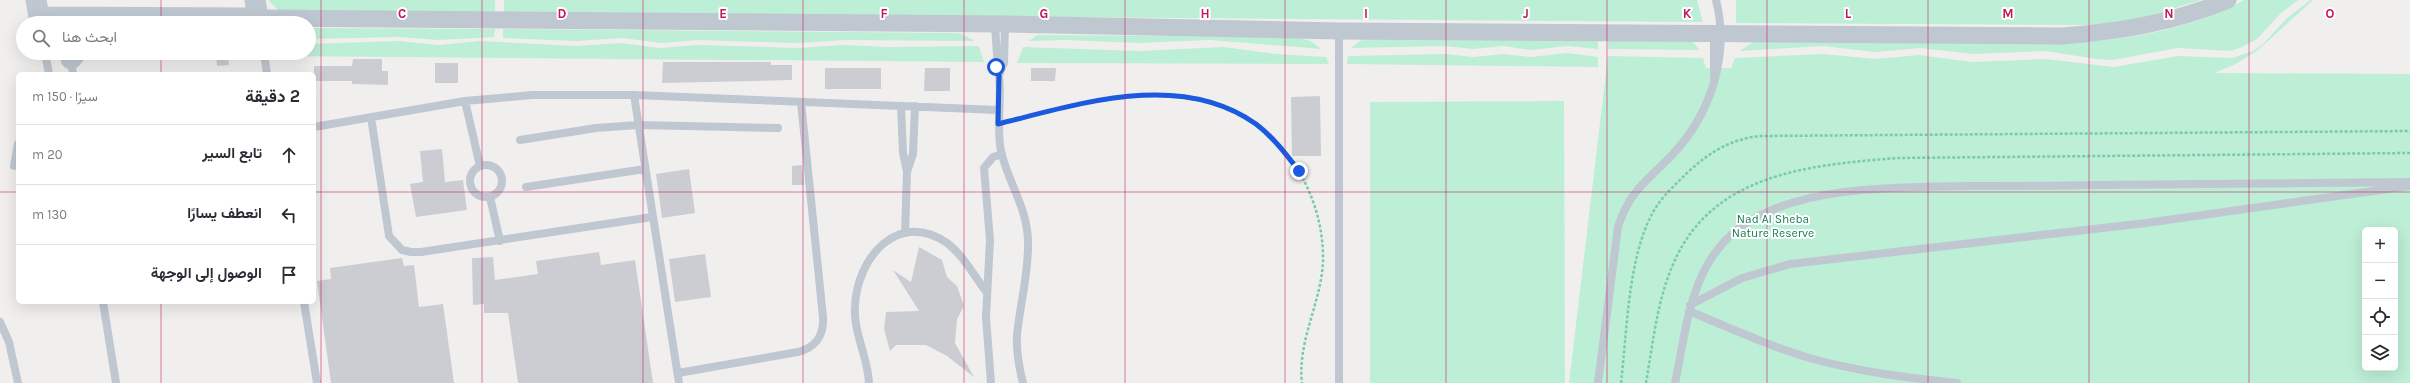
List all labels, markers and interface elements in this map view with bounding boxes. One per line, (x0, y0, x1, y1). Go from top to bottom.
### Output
text: C (398, 6, 406, 21)
text: D (558, 6, 567, 21)
text: E (719, 6, 727, 21)
text: F (880, 6, 888, 21)
text: G (1040, 6, 1048, 21)
text: H (1200, 6, 1210, 21)
text: I (1364, 6, 1368, 21)
text: J (1523, 6, 1529, 21)
text: K (1683, 6, 1692, 21)
text: L (1845, 6, 1852, 21)
text: M (2002, 6, 2014, 21)
text: N (2164, 6, 2174, 21)
text: O (2326, 6, 2335, 21)
search box (16, 16, 316, 60)
icon: search (30, 27, 52, 49)
text: ابحث هنا (62, 28, 117, 46)
route start (987, 58, 1005, 76)
text: 2 دقيقة (245, 86, 300, 106)
text: سيرًا · 150 m (32, 89, 98, 104)
text: تابع السير (202, 144, 262, 162)
icon: ahead (278, 144, 300, 166)
text: 20 m (32, 147, 63, 162)
route end (1290, 162, 1308, 180)
text: انعطف يسارًا (187, 204, 262, 222)
icon: left (278, 204, 300, 226)
text: 130 m (32, 207, 67, 222)
park label: Nad Al Sheba Nature Reserve (1732, 212, 1814, 240)
map controls (2362, 227, 2398, 371)
button: + (2362, 227, 2398, 263)
button: − (2362, 263, 2398, 299)
text: الوصول إلى الوجهة (151, 264, 262, 282)
icon: arrive (278, 264, 300, 286)
button: locate (2362, 299, 2398, 335)
button: layers (2362, 335, 2398, 371)

